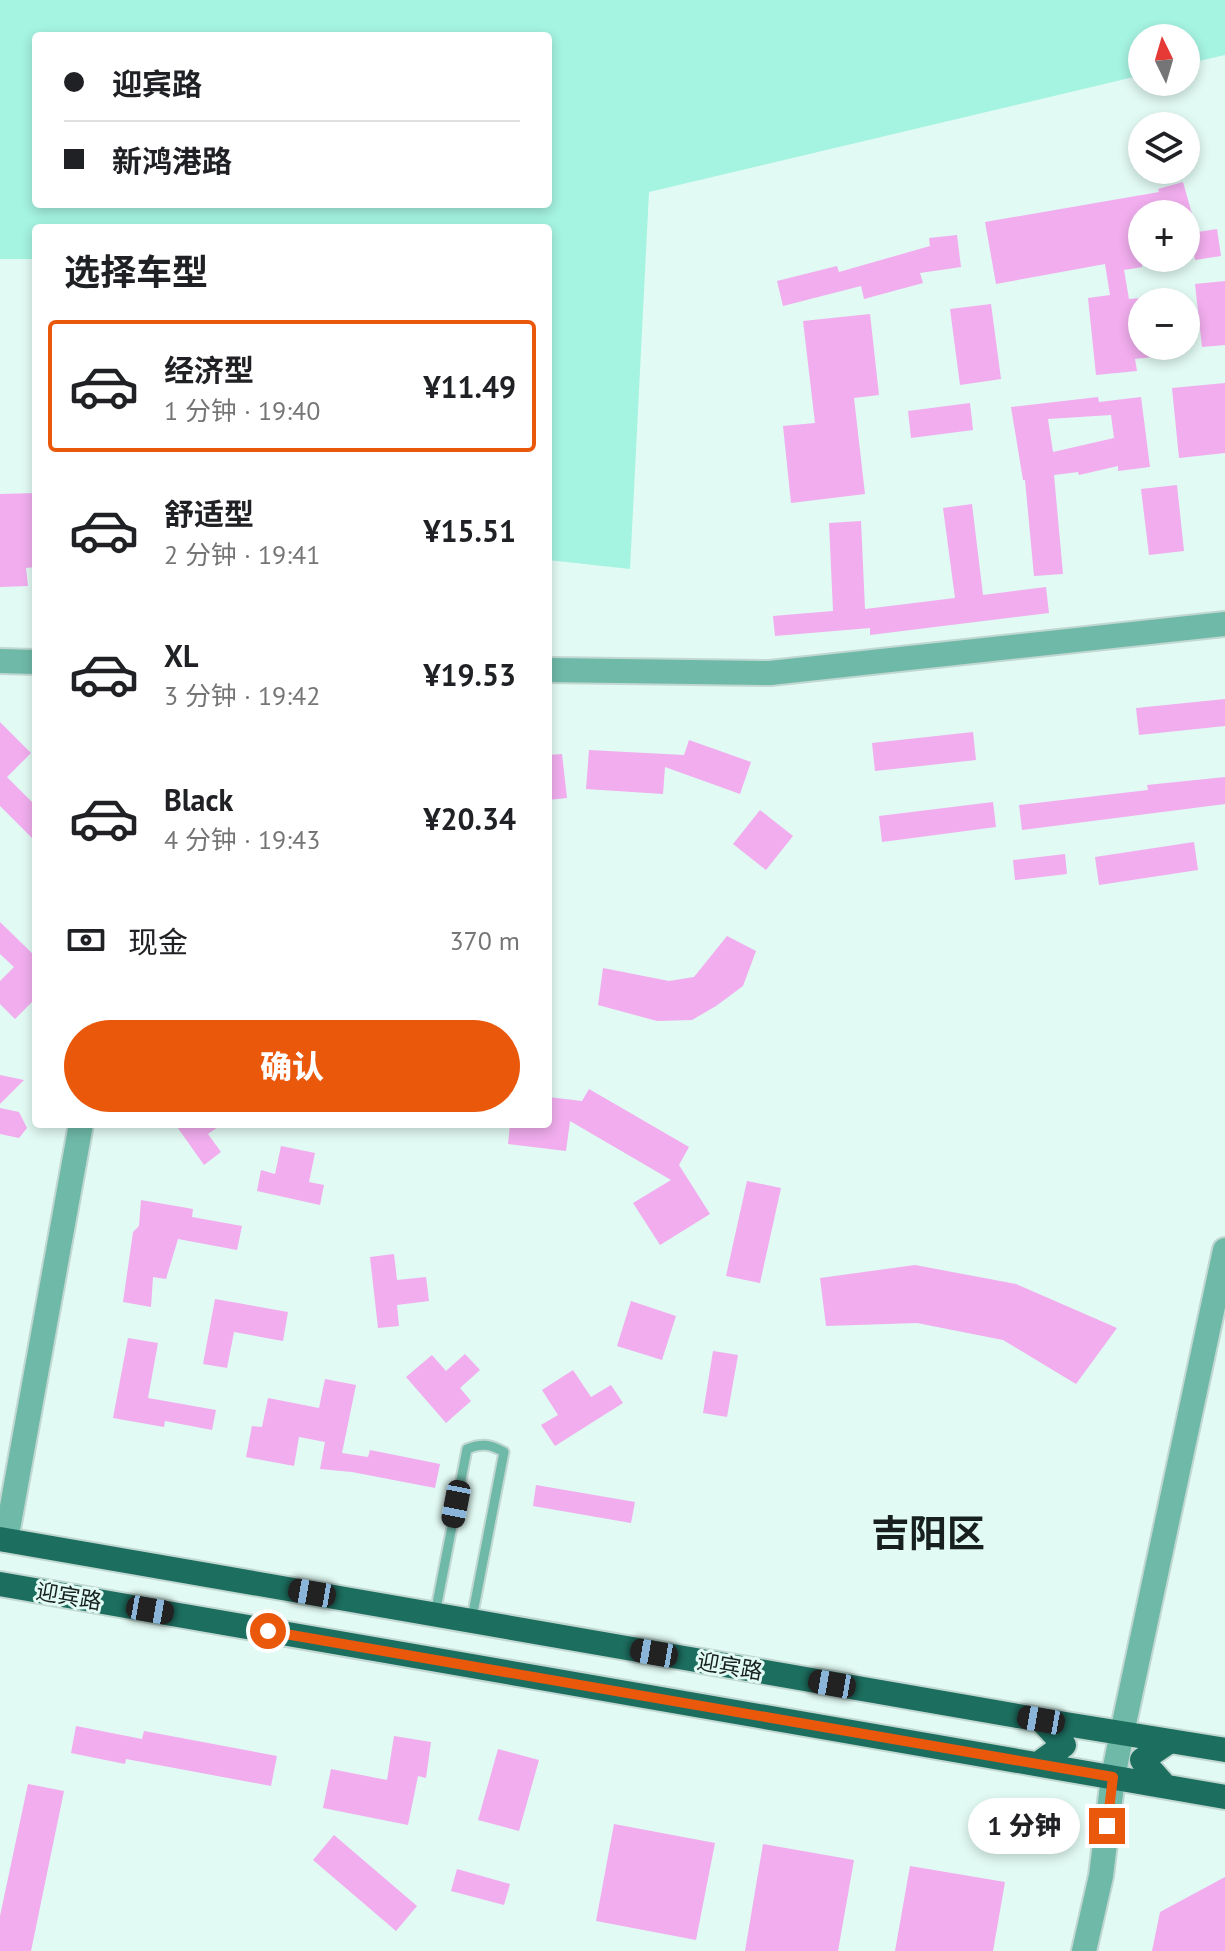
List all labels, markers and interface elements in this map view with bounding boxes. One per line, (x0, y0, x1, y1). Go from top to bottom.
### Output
north arrow (1128, 24, 1200, 96)
map controls (1128, 24, 1200, 360)
text: 迎宾路 (112, 64, 202, 103)
button: layers (1128, 112, 1200, 184)
text: 新鸿港路 (112, 141, 232, 180)
button: + (1128, 200, 1200, 272)
text: 选择车型 (64, 248, 208, 295)
button: − (1128, 288, 1200, 360)
icon: car (68, 350, 140, 422)
text: 经济型 (164, 350, 254, 389)
text: ¥11.49 (424, 367, 516, 406)
text: 1 分钟 · 19:40 (164, 394, 320, 427)
icon: car (68, 494, 140, 566)
text: 舒适型 (164, 494, 254, 533)
text: ¥15.51 (424, 511, 516, 550)
text: 2 分钟 · 19:41 (164, 538, 320, 571)
text: XL (164, 636, 198, 675)
icon: car (68, 638, 140, 710)
text: ¥19.53 (424, 655, 516, 694)
text: 3 分钟 · 19:42 (164, 679, 320, 712)
text: Black (164, 780, 233, 819)
icon: car (68, 782, 140, 854)
text: ¥20.34 (424, 799, 516, 838)
text: 4 分钟 · 19:43 (164, 823, 320, 856)
icon: cash (64, 918, 108, 962)
text: 现金 (128, 922, 188, 961)
text: 370 m (449, 924, 520, 957)
button: 确认 (64, 1020, 520, 1112)
car (440, 1478, 472, 1530)
district label: 吉阳区 (871, 1508, 985, 1557)
street label: 迎宾路 (34, 1576, 104, 1616)
car (286, 1577, 338, 1609)
car (124, 1594, 176, 1626)
route start (250, 1613, 286, 1649)
car (628, 1637, 680, 1669)
street label: 迎宾路 (695, 1646, 765, 1686)
car (806, 1668, 858, 1700)
car (1015, 1704, 1067, 1736)
callout: 1 分钟 (967, 1798, 1079, 1854)
route end (1089, 1808, 1125, 1844)
text: 1 分钟 (987, 1809, 1061, 1842)

